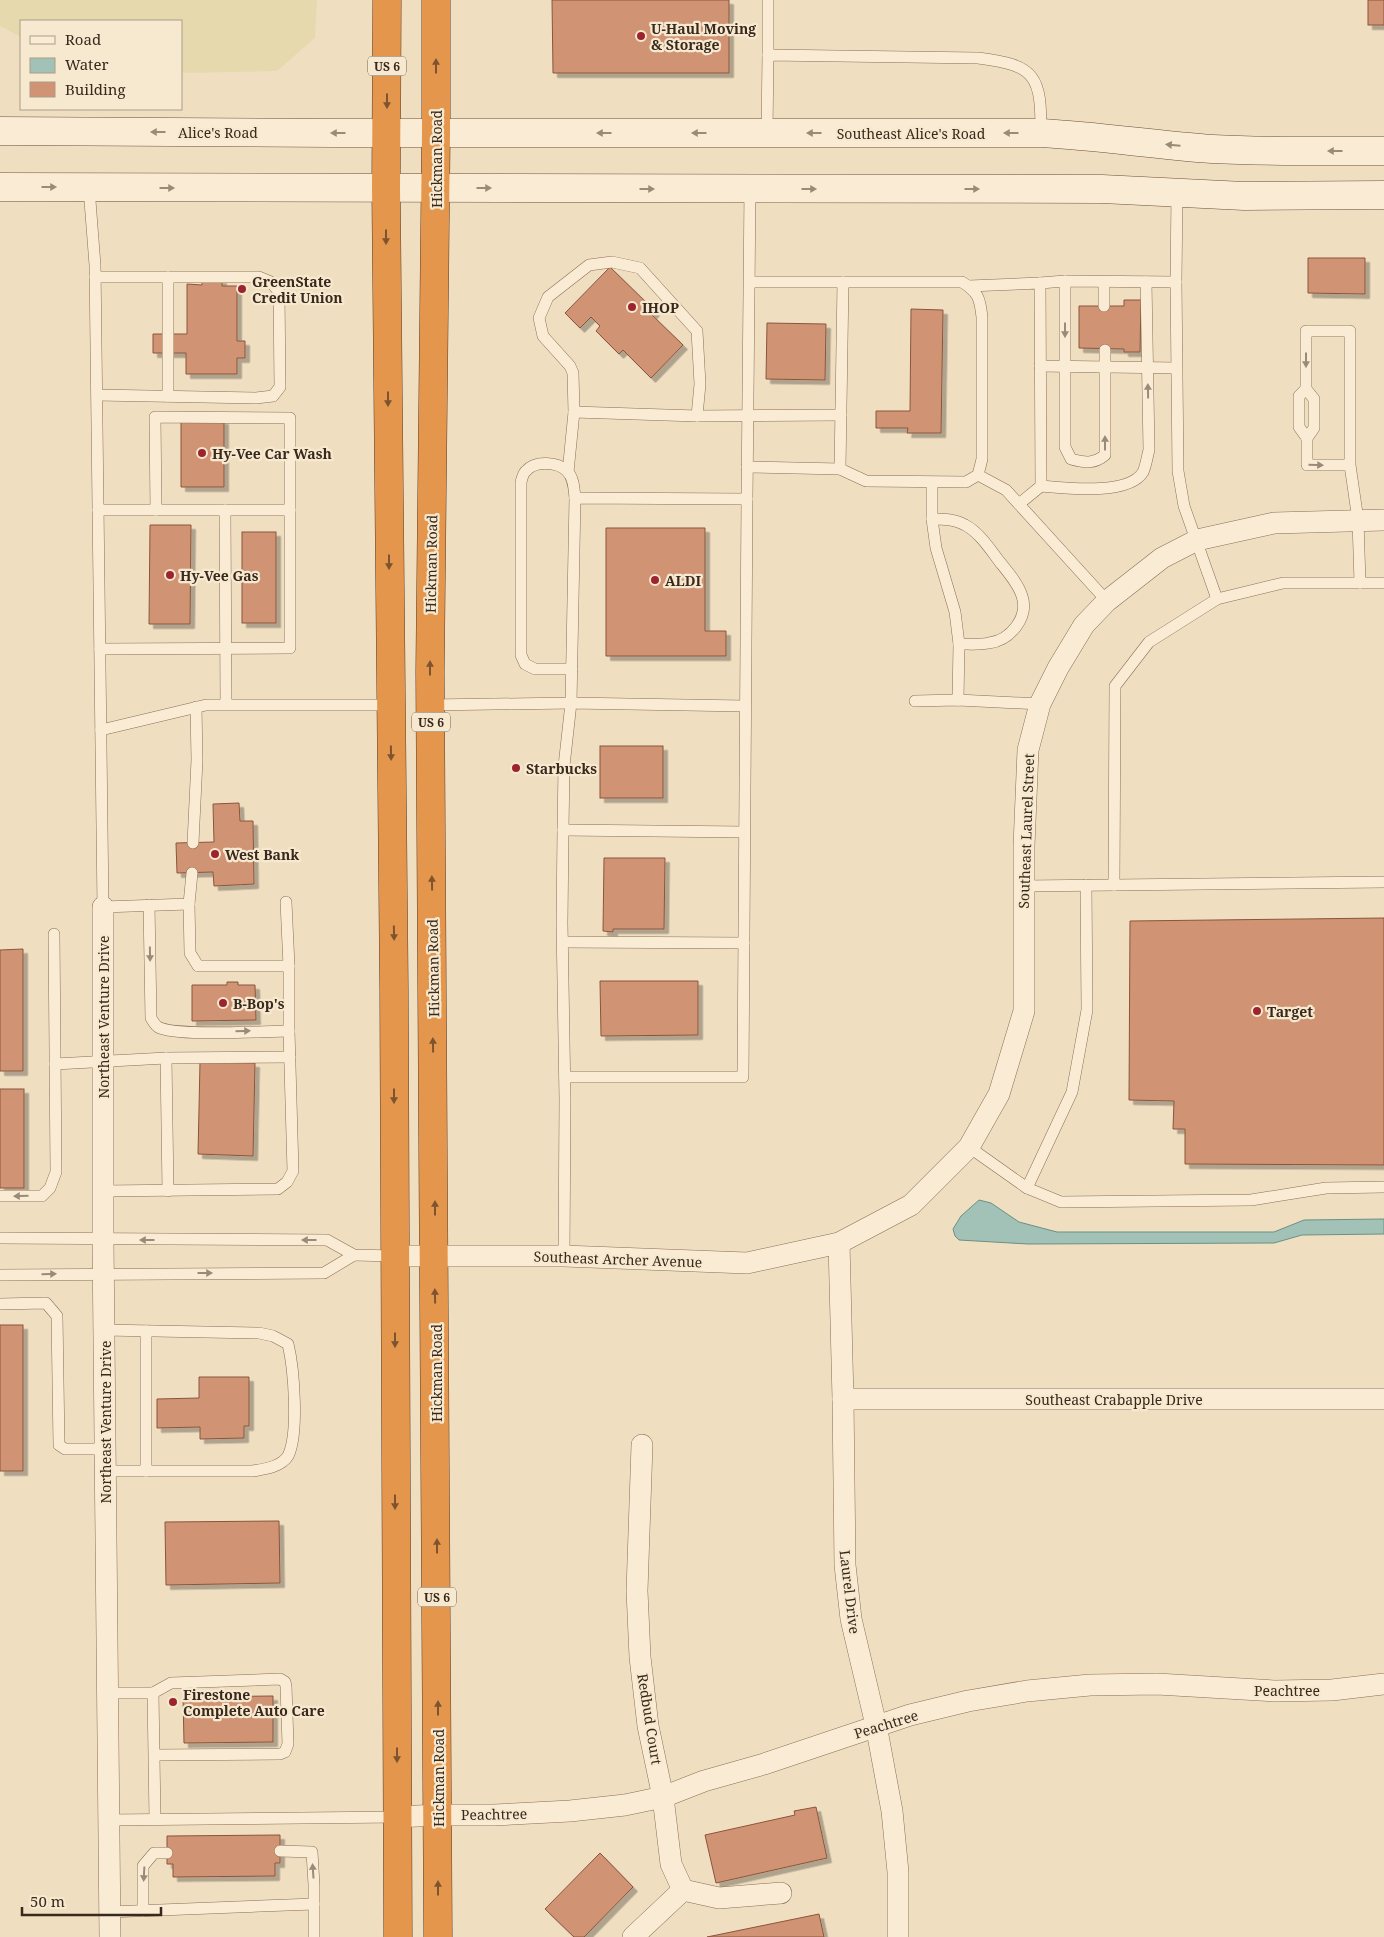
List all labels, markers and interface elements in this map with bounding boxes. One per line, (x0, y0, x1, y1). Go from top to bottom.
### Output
place label: U-Haul Moving & Storage (651, 19, 756, 54)
legend (20, 20, 182, 110)
text: Road (65, 29, 101, 49)
marker: U-Haul Moving & Storage (635, 30, 647, 42)
text: Water (65, 54, 108, 74)
road number: US 6 (368, 56, 406, 76)
one-way arrow (432, 58, 440, 74)
text: Building (65, 79, 126, 99)
one-way arrow (383, 93, 391, 109)
street label: Hickman Road (427, 110, 446, 208)
street label: Alice's Road (178, 123, 258, 142)
street label: Southeast Alice's Road (837, 124, 986, 143)
one-way arrow (150, 128, 166, 136)
one-way arrow (330, 129, 346, 137)
one-way arrow (596, 129, 612, 137)
one-way arrow (691, 129, 707, 137)
one-way arrow (805, 129, 821, 137)
one-way arrow (1003, 129, 1019, 137)
one-way arrow (1165, 141, 1181, 149)
one-way arrow (1327, 147, 1343, 155)
one-way arrow (41, 183, 57, 191)
one-way arrow (160, 184, 176, 192)
one-way arrow (477, 184, 493, 192)
one-way arrow (639, 185, 655, 193)
one-way arrow (802, 185, 818, 193)
one-way arrow (964, 185, 980, 193)
one-way arrow (382, 229, 390, 245)
place label: GreenState Credit Union (252, 272, 343, 307)
marker: GreenState Credit Union (236, 283, 248, 295)
place label: IHOP (642, 298, 679, 317)
marker: IHOP (626, 301, 638, 313)
one-way arrow (1061, 322, 1069, 338)
one-way arrow (1302, 352, 1310, 368)
one-way arrow (1144, 383, 1152, 399)
one-way arrow (384, 392, 392, 408)
one-way arrow (1101, 435, 1109, 451)
place label: Hy-Vee Car Wash (212, 444, 332, 463)
marker: Hy-Vee Car Wash (196, 447, 208, 459)
one-way arrow (1308, 461, 1324, 469)
street label: Hickman Road (421, 514, 441, 613)
one-way arrow (385, 554, 393, 570)
place label: Hy-Vee Gas (180, 566, 259, 585)
marker: Hy-Vee Gas (164, 569, 176, 581)
place label: ALDI (665, 571, 701, 590)
marker: ALDI (649, 574, 661, 586)
one-way arrow (426, 659, 434, 675)
road number: US 6 (412, 712, 450, 732)
one-way arrow (388, 746, 396, 762)
street label: Southeast Laurel Street (1014, 753, 1038, 909)
place label: Starbucks (526, 759, 597, 778)
marker: Starbucks (510, 762, 522, 774)
place label: West Bank (225, 845, 299, 864)
marker: West Bank (209, 848, 221, 860)
one-way arrow (428, 874, 436, 890)
street label: Hickman Road (423, 918, 443, 1017)
one-way arrow (390, 926, 398, 942)
street label: Northeast Venture Drive (94, 936, 113, 1098)
one-way arrow (146, 946, 154, 962)
place label: B-Bop's (233, 994, 285, 1013)
marker: B-Bop's (217, 997, 229, 1009)
place label: Target (1267, 1002, 1313, 1021)
marker: Target (1251, 1005, 1263, 1017)
one-way arrow (236, 1027, 252, 1035)
one-way arrow (429, 1037, 437, 1053)
one-way arrow (390, 1088, 398, 1104)
one-way arrow (13, 1192, 29, 1200)
one-way arrow (431, 1199, 439, 1215)
one-way arrow (139, 1236, 155, 1244)
one-way arrow (301, 1236, 317, 1244)
street label: Southeast Archer Avenue (533, 1247, 703, 1271)
one-way arrow (197, 1269, 213, 1277)
one-way arrow (41, 1270, 57, 1278)
one-way arrow (431, 1288, 439, 1304)
street label: Hickman Road (427, 1324, 446, 1422)
one-way arrow (391, 1332, 399, 1348)
street label: Northeast Venture Drive (96, 1341, 115, 1503)
street label: Southeast Crabapple Drive (1025, 1390, 1203, 1409)
one-way arrow (391, 1494, 399, 1510)
one-way arrow (433, 1538, 441, 1554)
street label: Laurel Drive (835, 1549, 865, 1635)
road number: US 6 (418, 1588, 456, 1606)
street label: Redbud Court (633, 1672, 667, 1766)
street label: Peachtree (1254, 1681, 1320, 1700)
place label: Firestone Complete Auto Care (183, 1685, 325, 1720)
marker: Firestone Complete Auto Care (167, 1696, 179, 1708)
one-way arrow (433, 1700, 441, 1716)
street label: Peachtree (852, 1705, 920, 1743)
street label: Hickman Road (429, 1729, 448, 1827)
one-way arrow (393, 1747, 401, 1763)
street label: Peachtree (461, 1804, 527, 1824)
one-way arrow (309, 1863, 317, 1879)
one-way arrow (139, 1866, 147, 1882)
one-way arrow (434, 1880, 442, 1896)
scale bar (22, 1884, 161, 1916)
text: 50 m (30, 1891, 65, 1911)

